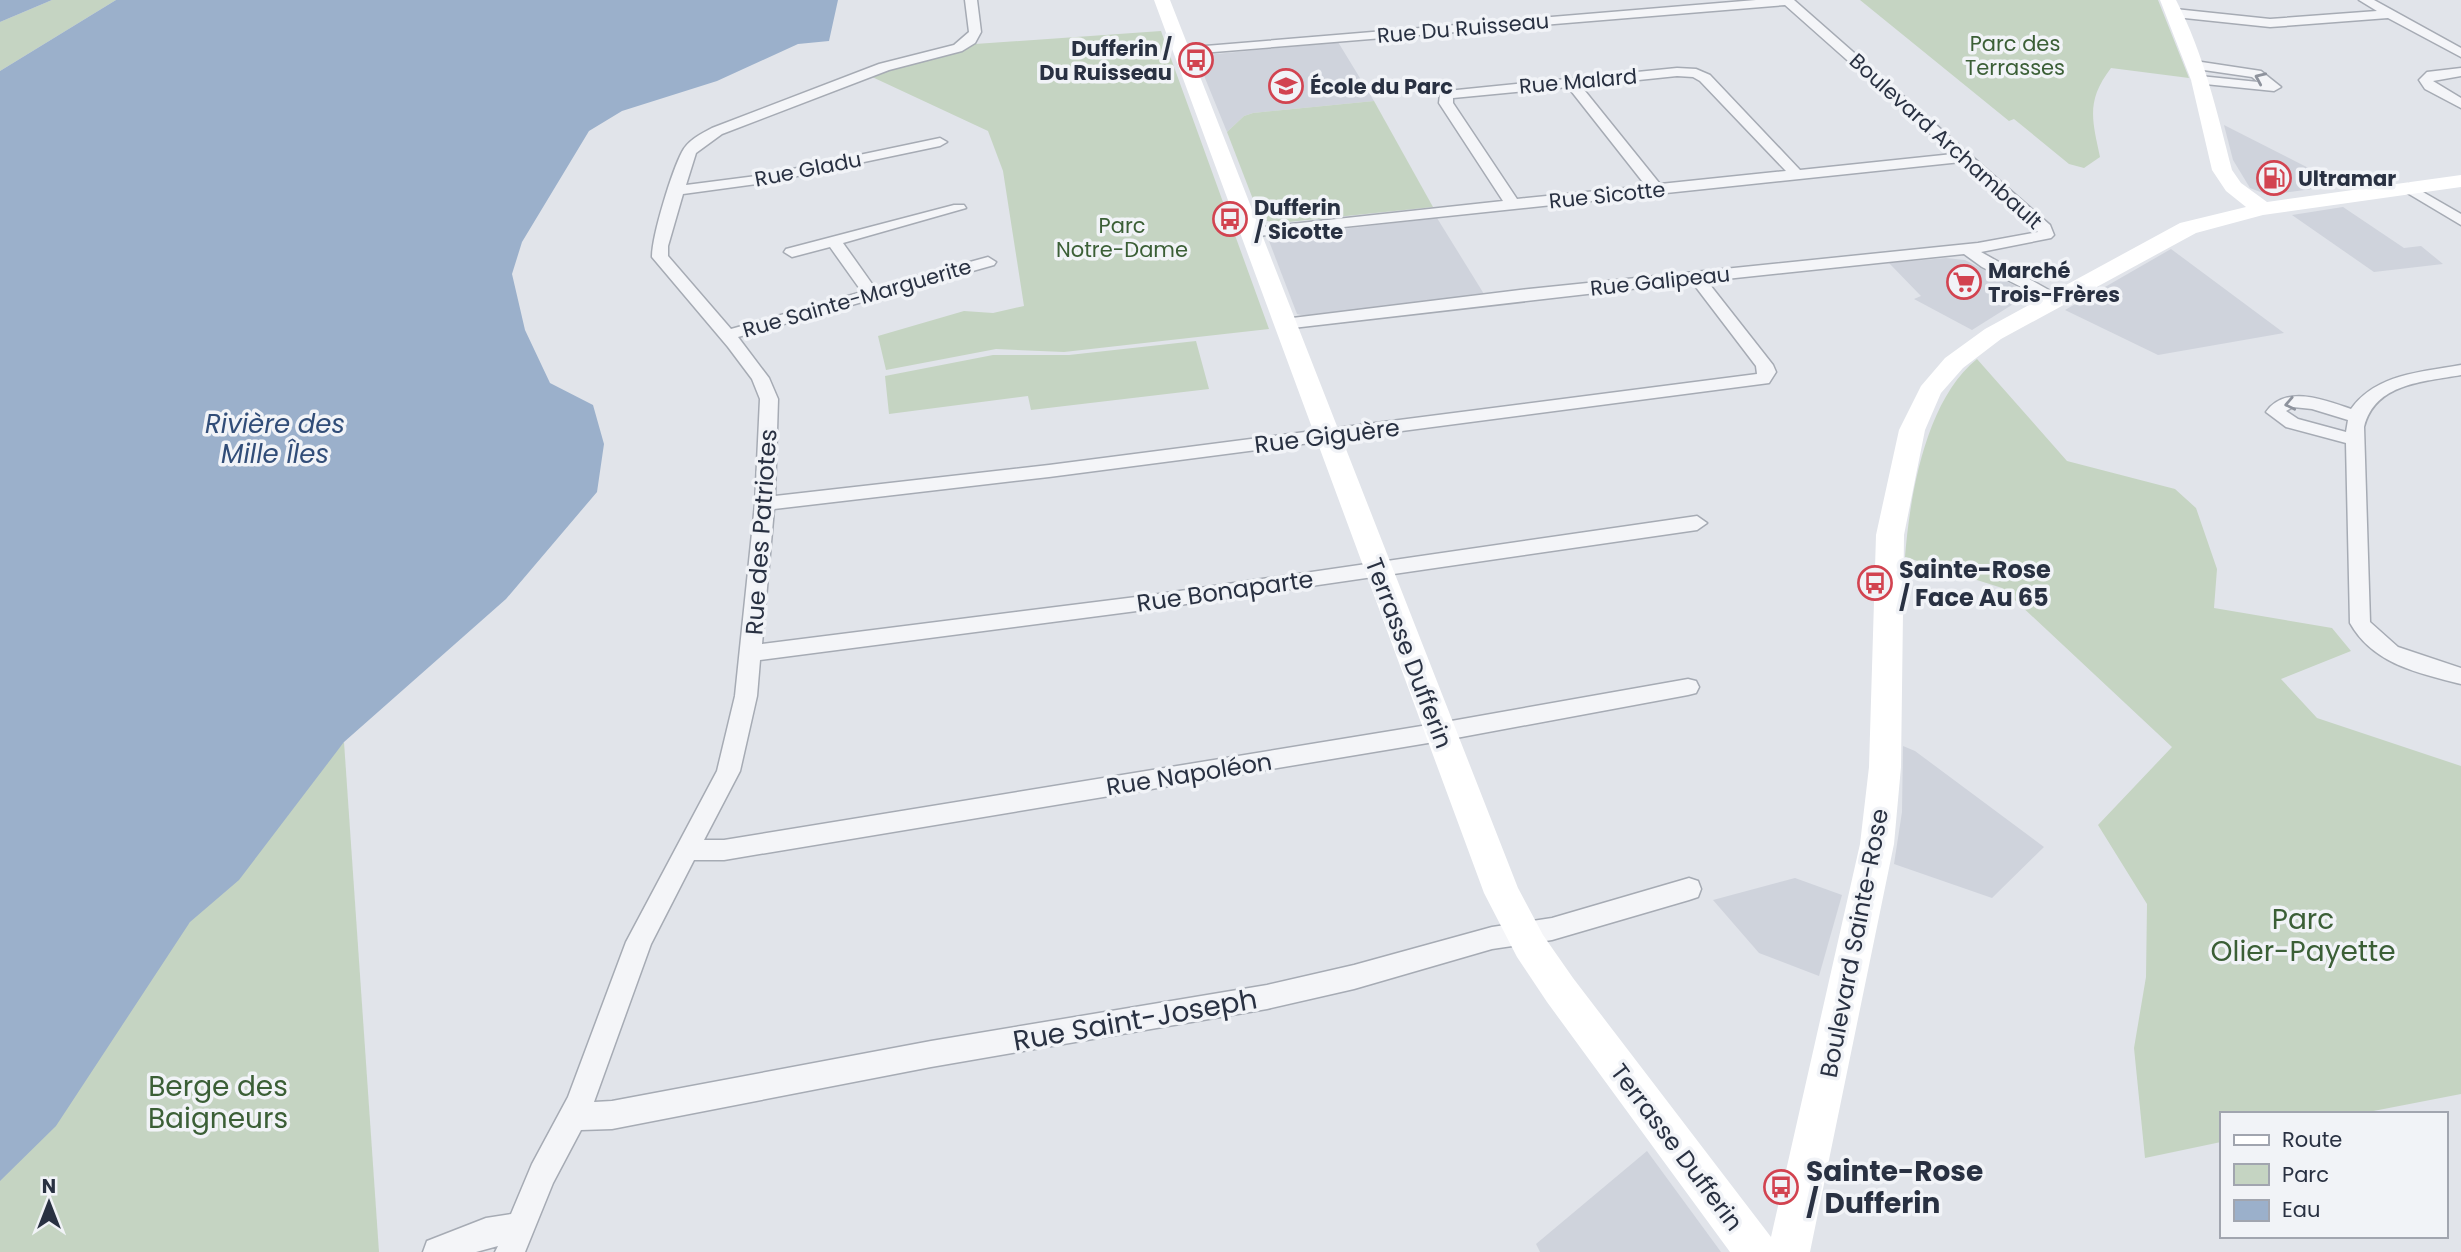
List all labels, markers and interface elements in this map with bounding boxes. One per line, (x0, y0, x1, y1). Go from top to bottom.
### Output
street label: Rue Du Ruisseau (1376, 6, 1550, 50)
park label: Parc des Terrasses (1965, 29, 2065, 82)
place label: Dufferin / Du Ruisseau (1039, 34, 1172, 87)
bus stop icon: Dufferin / Du Ruisseau (1177, 41, 1215, 79)
street label: Boulevard Archambault (1843, 47, 2049, 235)
street label: Rue Malard (1518, 61, 1638, 101)
school or university icon: École du Parc (1267, 67, 1305, 105)
place label: École du Parc (1310, 72, 1453, 101)
one-way arrow (2255, 72, 2267, 86)
street label: Rue Gladu (752, 144, 864, 194)
fuel station icon: Ultramar (2255, 159, 2293, 197)
place label: Ultramar (2298, 164, 2396, 193)
street label: Rue Sicotte (1547, 174, 1667, 216)
place label: Dufferin / Sicotte (1254, 193, 1343, 246)
bus stop icon: Dufferin / Sicotte (1211, 200, 1249, 238)
park label: Parc Notre-Dame (1056, 211, 1188, 264)
street label: Rue Sainte-Marguerite (739, 251, 975, 345)
place label: Marché Trois-Frères (1988, 256, 2120, 309)
street label: Rue Galipeau (1589, 259, 1731, 303)
supermarket icon: Marché Trois-Frères (1945, 263, 1983, 301)
one-way arrow (2284, 396, 2296, 411)
water label: Rivière des Mille Îles (205, 406, 345, 472)
street label: Rue Giguère (1252, 411, 1402, 461)
street label: Rue des Patriotes (737, 428, 785, 636)
street label: Terrasse Dufferin (1357, 553, 1461, 753)
place label: Sainte-Rose / Face Au 65 (1899, 553, 2051, 614)
street label: Rue Bonaparte (1135, 562, 1315, 620)
bus stop icon: Sainte-Rose / Face Au 65 (1856, 564, 1894, 602)
street label: Rue Napoléon (1104, 745, 1274, 803)
street label: Boulevard Sainte-Rose (1812, 806, 1896, 1080)
park label: Parc Olier-Payette (2210, 900, 2396, 971)
street label: Rue Saint-Joseph (1010, 979, 1260, 1061)
street label: Terrasse Dufferin (1603, 1057, 1751, 1237)
park label: Berge des Baigneurs (148, 1067, 288, 1138)
legend (2220, 1112, 2447, 1238)
text: Route (2282, 1125, 2342, 1154)
place label: Sainte-Rose / Dufferin (1806, 1152, 1983, 1223)
text: Parc (2282, 1160, 2329, 1189)
north arrow (14, 1168, 84, 1238)
bus stop icon: Sainte-Rose / Dufferin (1762, 1168, 1800, 1206)
text: N (42, 1173, 56, 1200)
text: Eau (2282, 1195, 2320, 1224)

